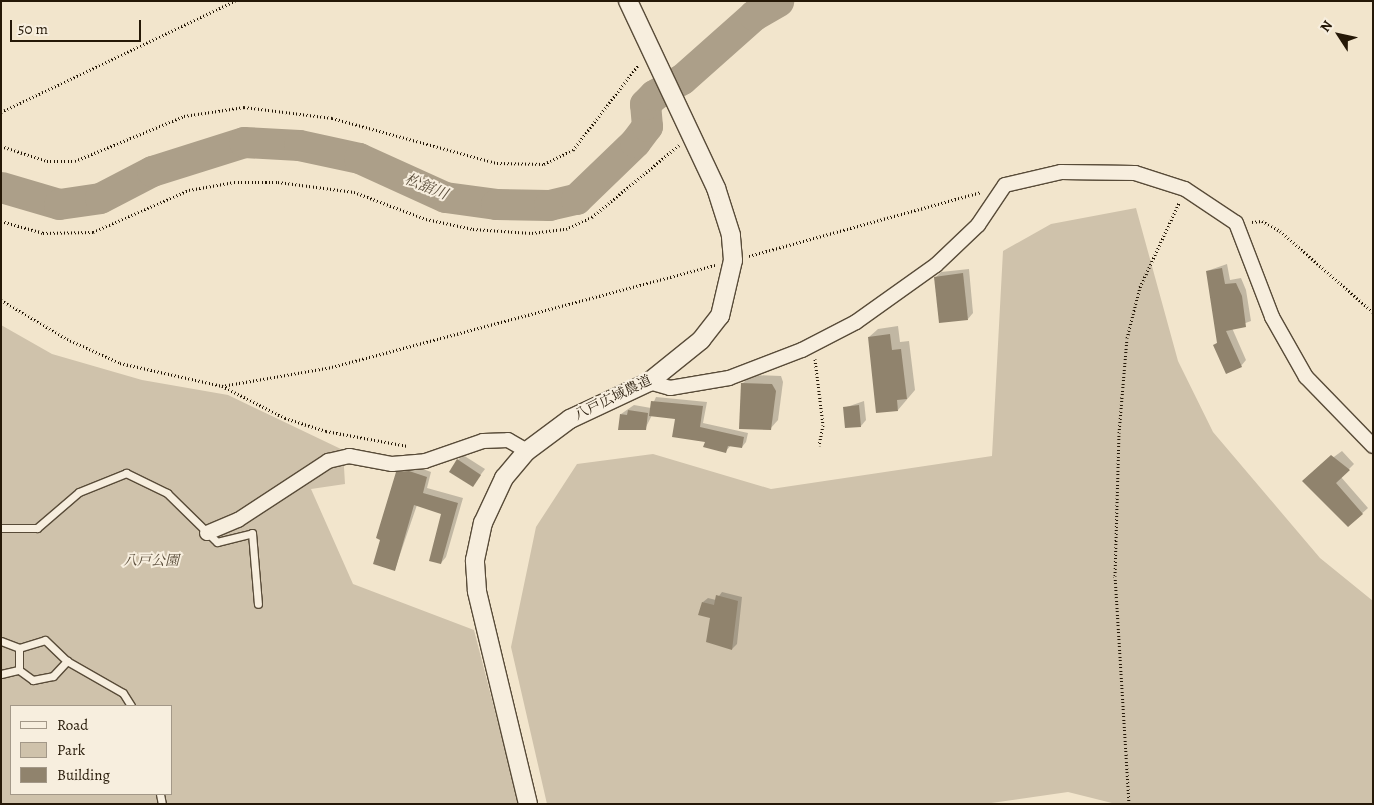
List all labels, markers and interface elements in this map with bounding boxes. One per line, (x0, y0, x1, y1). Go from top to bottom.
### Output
scale bar (12, 10, 144, 42)
north arrow (1314, 10, 1364, 60)
text: N (1316, 16, 1337, 36)
text: 50 m (18, 19, 48, 39)
water label: 松舘川 (402, 170, 450, 204)
street label: 八戸広域農道 (572, 372, 654, 424)
park label: 八戸公園 (123, 553, 179, 569)
legend (10, 705, 172, 795)
text: Road (57, 715, 88, 735)
text: Park (57, 740, 85, 760)
text: Building (57, 765, 110, 785)

